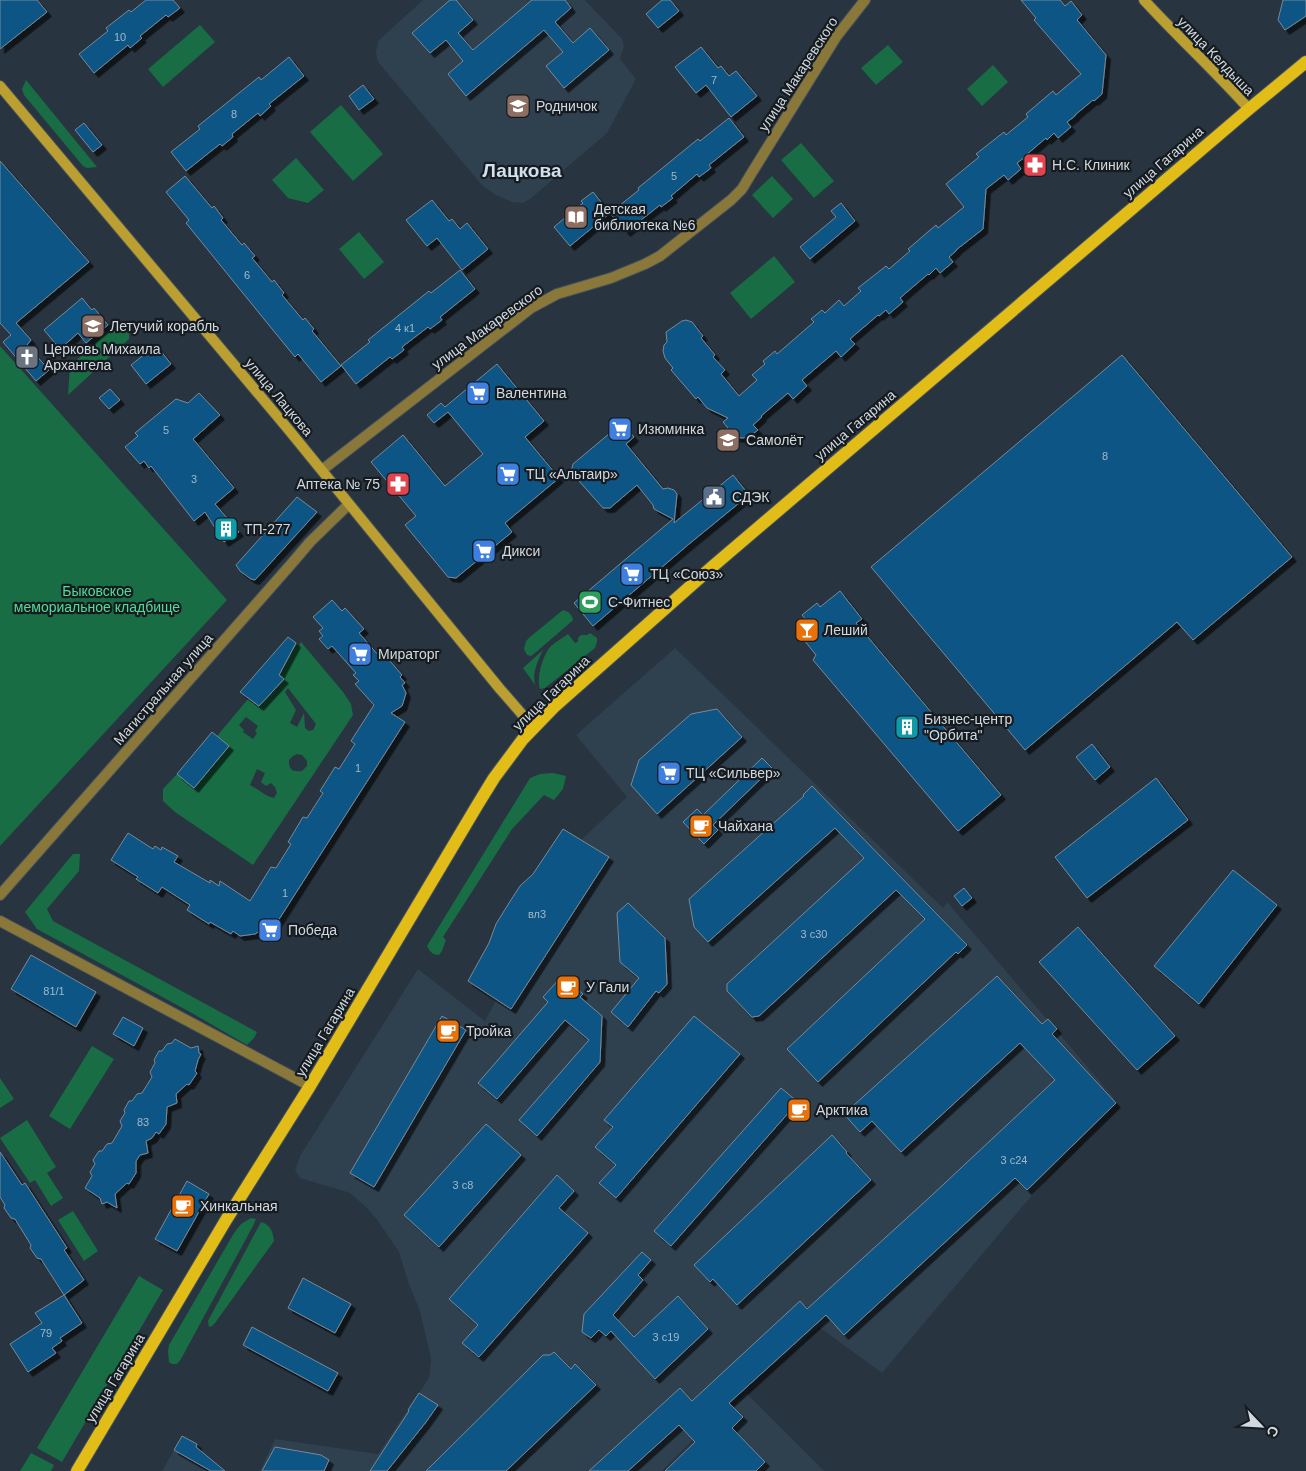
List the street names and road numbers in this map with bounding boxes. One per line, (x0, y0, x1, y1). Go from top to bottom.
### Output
street label: улица Келдыша (1174, 13, 1258, 99)
street label: улица Макаревского (755, 14, 841, 134)
street label: улица Гагарина (1120, 123, 1206, 201)
street label: улица Макаревского (429, 281, 546, 372)
street label: улица Лацкова (242, 355, 316, 439)
street label: улица Гагарина (811, 386, 899, 463)
street label: Магистральная улица (110, 630, 216, 748)
street label: улица Гагарина (509, 652, 593, 734)
street label: улица Гагарина (292, 985, 358, 1079)
street label: улица Гагарина (82, 1331, 148, 1425)

